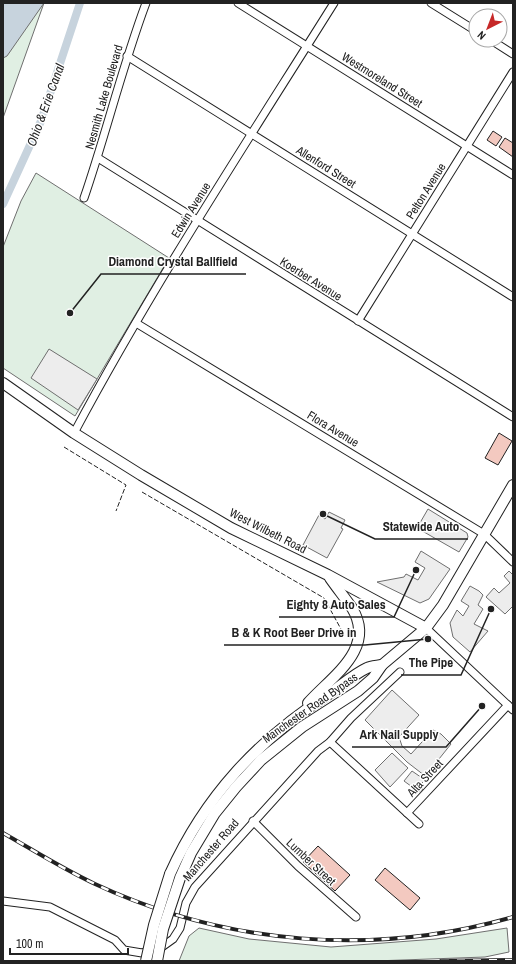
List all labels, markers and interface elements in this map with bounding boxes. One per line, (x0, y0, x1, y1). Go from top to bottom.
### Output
north arrow (468, 8, 508, 48)
text: N (474, 28, 488, 43)
street label: Nesmith Lake Boulevard (81, 43, 127, 151)
street label: Westmoreland Street (339, 49, 426, 111)
water label: Ohio & Erie Canal (23, 61, 68, 149)
street label: Allenford Street (292, 142, 359, 192)
street label: Pelton Avenue (402, 160, 450, 222)
street label: Edwin Avenue (168, 179, 214, 241)
callout: Diamond Crystal Ballfield (101, 249, 246, 274)
text: Diamond Crystal Ballfield (108, 253, 238, 270)
street label: Koerber Avenue (277, 254, 345, 304)
street label: Flora Avenue (304, 407, 362, 451)
street label: West Wilbeth Road (227, 505, 309, 557)
callout: Statewide Auto (375, 514, 468, 539)
text: Statewide Auto (383, 518, 459, 535)
callout: Eighty 8 Auto Sales (279, 592, 394, 617)
text: Eighty 8 Auto Sales (286, 596, 386, 613)
callout: B & K Root Beer Drive in (224, 620, 365, 645)
text: B & K Root Beer Drive in (232, 624, 356, 641)
callout: The Pipe (401, 650, 461, 675)
text: The Pipe (409, 654, 453, 671)
street label: Manchester Road Bypass (259, 669, 361, 747)
callout: Ark Nail Supply (352, 722, 446, 747)
text: Ark Nail Supply (360, 726, 438, 743)
street label: Alta Street (403, 756, 447, 801)
street label: Manchester Road (179, 815, 243, 885)
street label: Lumber Street (283, 835, 339, 889)
scale bar (10, 930, 128, 956)
text: 100 m (16, 936, 43, 952)

